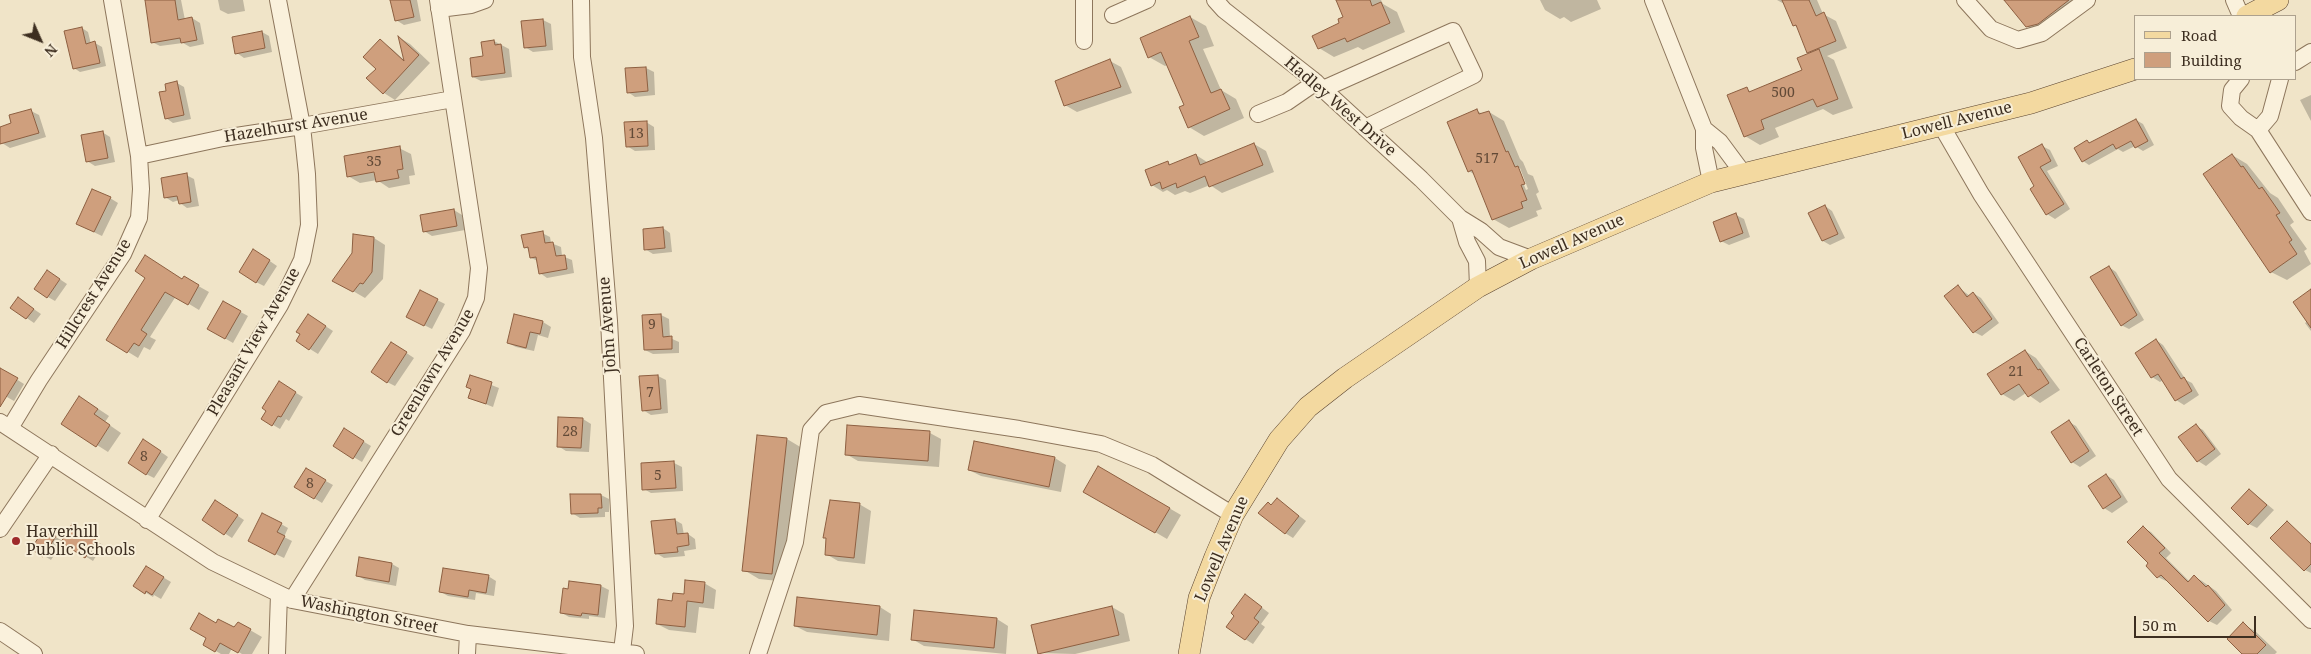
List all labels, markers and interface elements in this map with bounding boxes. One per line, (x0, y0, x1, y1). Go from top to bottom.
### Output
north arrow (15, 15, 65, 65)
legend (2134, 15, 2296, 80)
text: Road (2181, 25, 2217, 45)
text: N (40, 40, 62, 61)
text: Building (2181, 50, 2242, 70)
street label: Hadley West Drive (1280, 53, 1400, 161)
house number: 500 (1771, 85, 1795, 101)
street label: Lowell Avenue (1900, 98, 2014, 144)
street label: Hazelhurst Avenue (223, 105, 369, 147)
house number: 13 (628, 126, 644, 142)
house number: 517 (1475, 151, 1499, 167)
house number: 35 (366, 154, 382, 170)
street label: Lowell Avenue (1517, 210, 1627, 274)
street label: Hillcrest Avenue (53, 236, 135, 352)
street label: Pleasant View Avenue (204, 264, 304, 420)
street label: John Avenue (595, 276, 621, 374)
street label: Greenlawn Avenue (387, 306, 479, 440)
house number: 9 (648, 317, 656, 333)
street label: Carleton Street (2069, 334, 2147, 440)
house number: 21 (2008, 364, 2024, 380)
house number: 7 (646, 385, 654, 401)
house number: 28 (562, 424, 578, 440)
house number: 8 (140, 449, 148, 465)
house number: 5 (654, 468, 662, 484)
house number: 8 (306, 476, 314, 492)
street label: Lowell Avenue (1191, 493, 1253, 605)
place label: Haverhill Public Schools (26, 522, 135, 560)
marker: Haverhill Public Schools (10, 535, 22, 547)
street label: Washington Street (298, 592, 440, 638)
scale bar (2136, 606, 2258, 638)
text: 50 m (2142, 615, 2177, 635)

